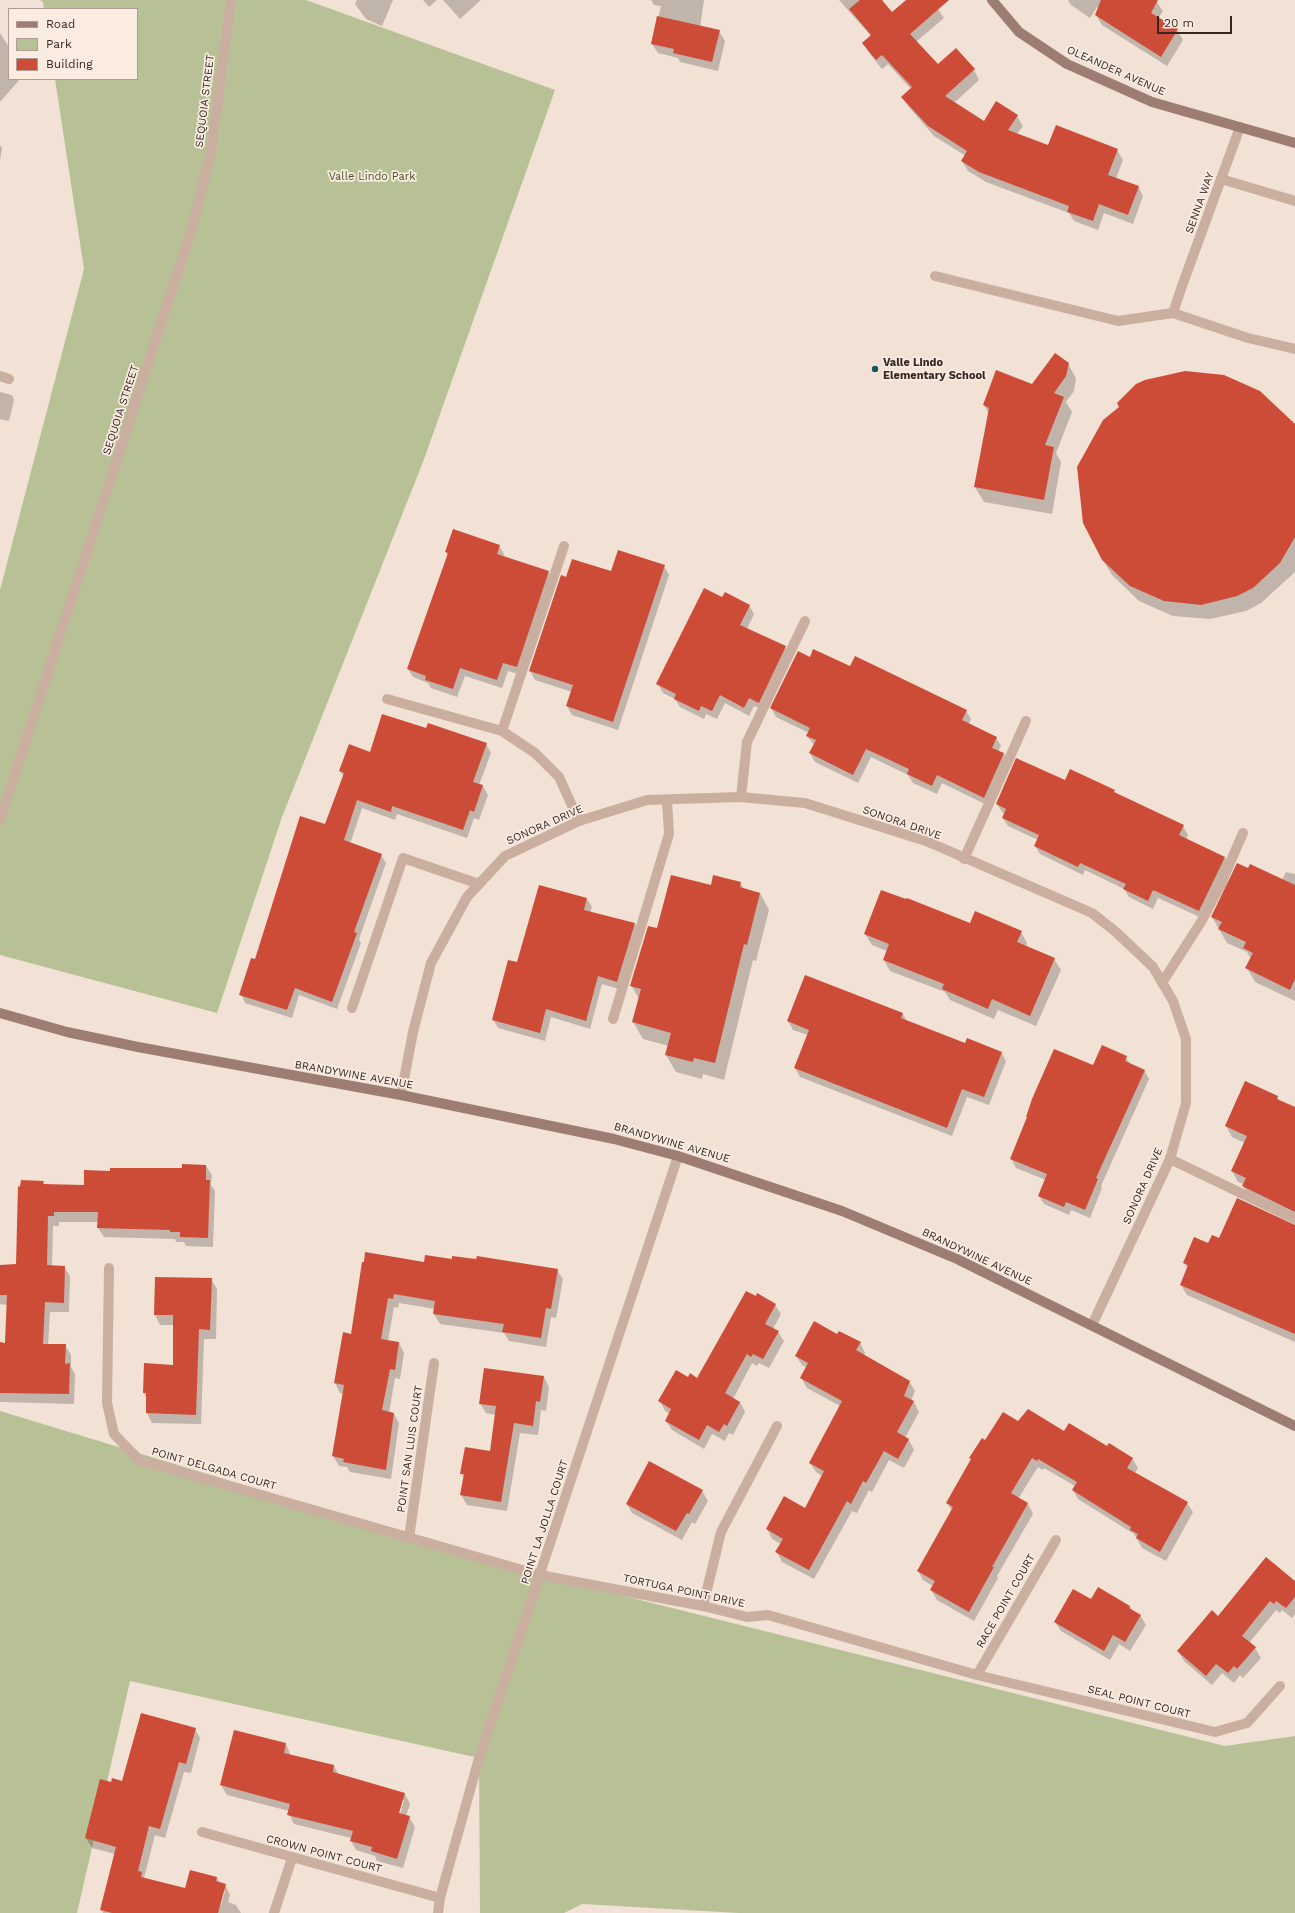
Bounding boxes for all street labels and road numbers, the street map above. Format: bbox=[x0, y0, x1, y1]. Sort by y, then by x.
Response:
street label: OLEANDER AVENUE bbox=[1065, 43, 1167, 99]
street label: SEQUOIA STREET bbox=[193, 54, 217, 148]
street label: SENNA WAY bbox=[1183, 171, 1217, 235]
street label: SEQUOIA STREET bbox=[100, 363, 142, 457]
street label: SONORA DRIVE bbox=[505, 802, 585, 848]
street label: SONORA DRIVE bbox=[861, 803, 943, 843]
street label: BRANDYWINE AVENUE bbox=[294, 1058, 414, 1092]
street label: BRANDYWINE AVENUE bbox=[612, 1120, 732, 1166]
street label: SONORA DRIVE bbox=[1120, 1146, 1166, 1226]
street label: BRANDYWINE AVENUE bbox=[920, 1226, 1034, 1288]
street label: POINT SAN LUIS COURT bbox=[395, 1385, 425, 1513]
street label: POINT DELGADA COURT bbox=[150, 1445, 278, 1493]
street label: POINT LA JOLLA COURT bbox=[519, 1458, 571, 1586]
street label: RACE POINT COURT bbox=[974, 1552, 1038, 1650]
street label: TORTUGA POINT DRIVE bbox=[622, 1572, 746, 1610]
street label: SEAL POINT COURT bbox=[1086, 1683, 1192, 1721]
street label: CROWN POINT COURT bbox=[265, 1832, 383, 1876]

